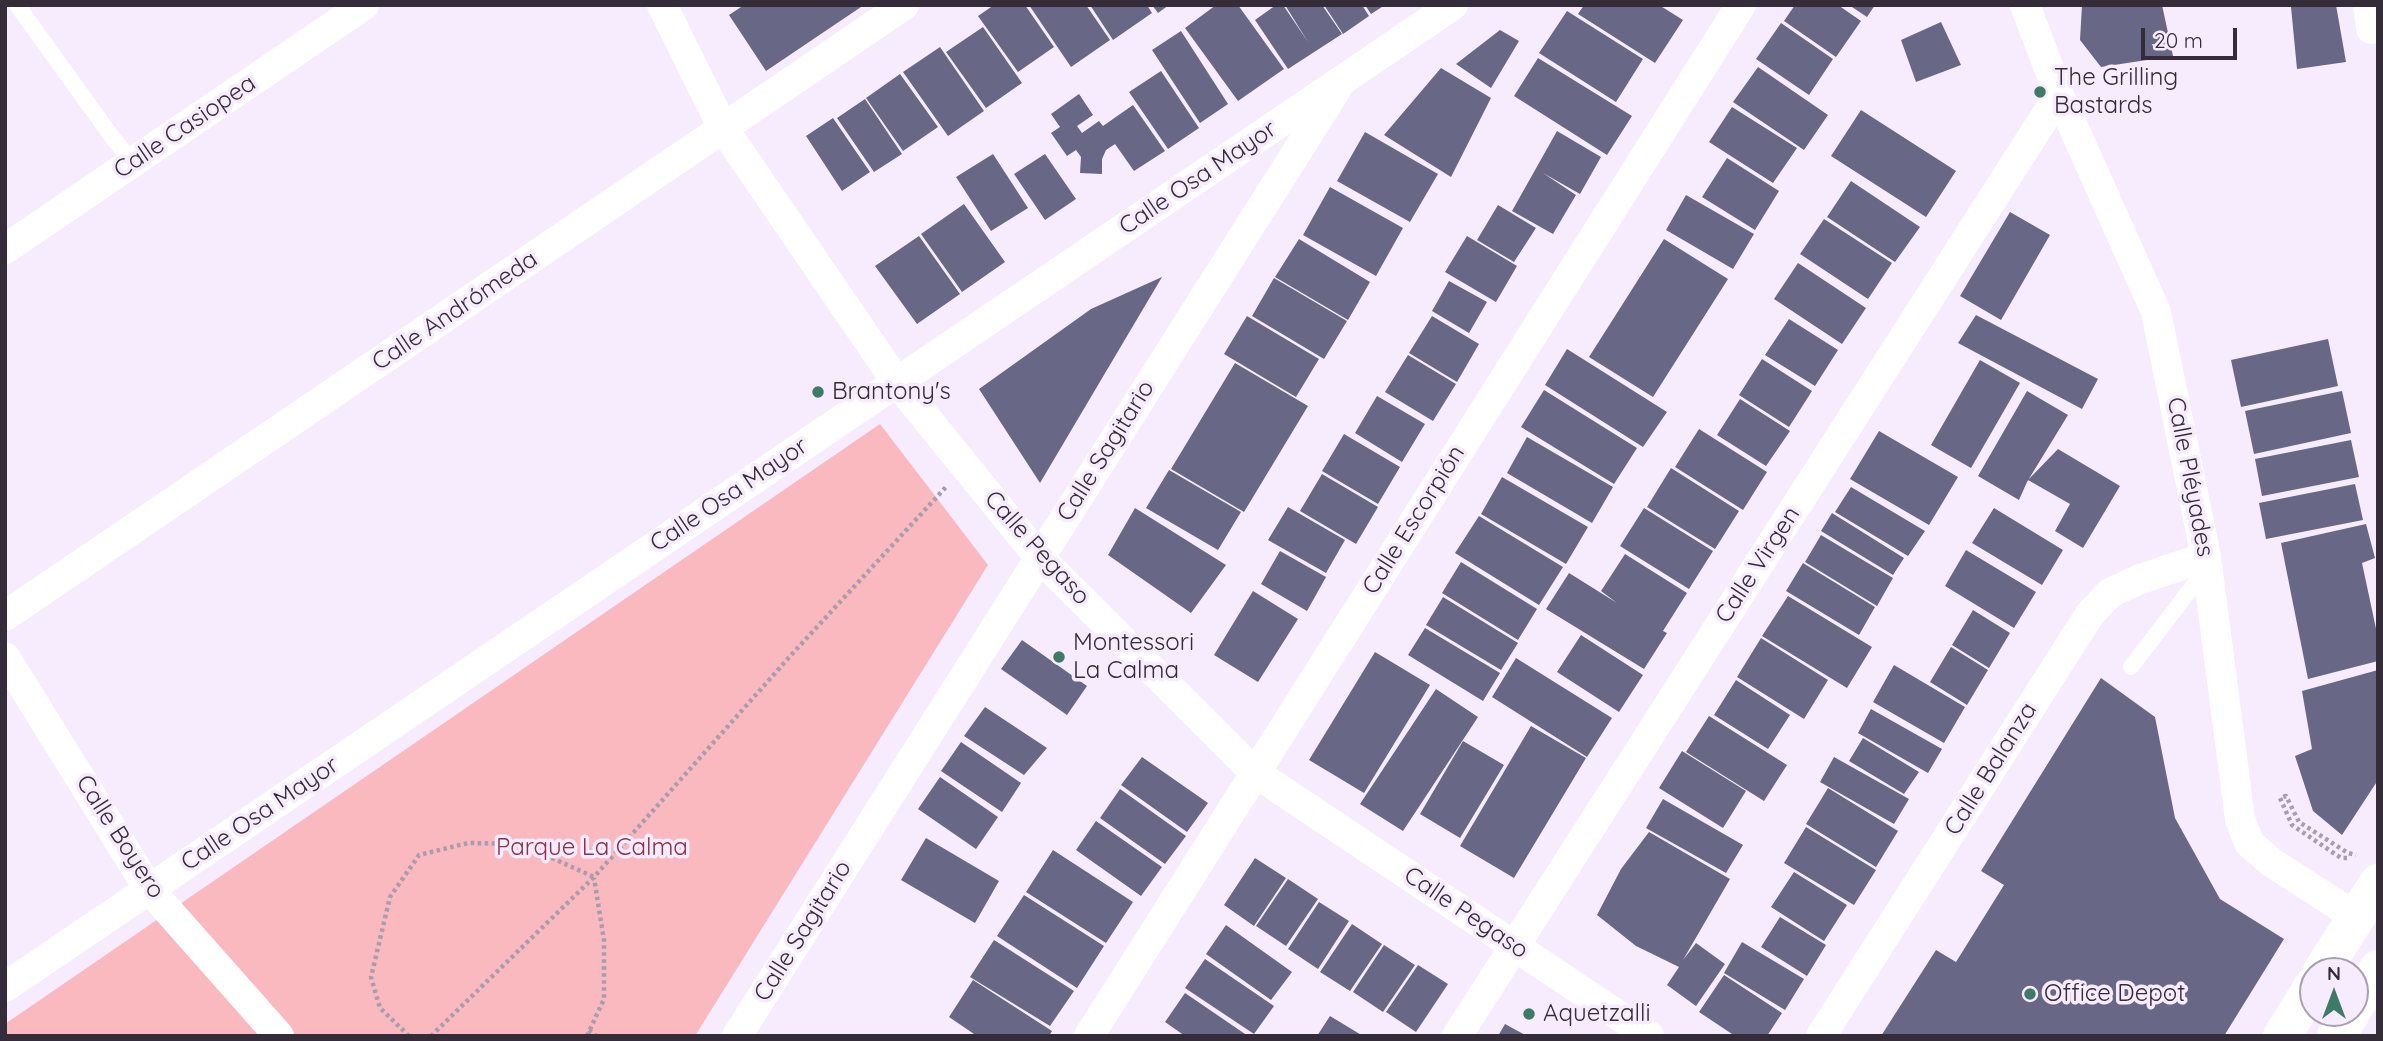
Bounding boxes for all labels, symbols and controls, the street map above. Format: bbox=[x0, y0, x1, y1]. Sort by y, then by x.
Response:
scale bar bbox=[2145, 14, 2241, 58]
text: 20 m bbox=[2154, 27, 2203, 53]
place label: The Grilling Bastards bbox=[2054, 64, 2178, 120]
street label: Calle Casiopea bbox=[109, 69, 261, 185]
marker: The Grilling Bastards bbox=[2032, 84, 2048, 100]
street label: Calle Osa Mayor bbox=[1114, 115, 1282, 241]
street label: Calle Andrómeda bbox=[367, 245, 543, 377]
street label: Calle Sagitario bbox=[1051, 375, 1161, 527]
place label: Brantony's bbox=[832, 378, 951, 406]
marker: Brantony's bbox=[810, 384, 826, 400]
street label: Calle Pléyades bbox=[2160, 395, 2220, 559]
street label: Calle Osa Mayor bbox=[645, 432, 813, 558]
street label: Calle Escorpión bbox=[1357, 440, 1471, 600]
street label: Calle Pegaso bbox=[978, 485, 1096, 611]
street label: Calle Virgen bbox=[1710, 501, 1806, 629]
place label: Montessori La Calma bbox=[1073, 629, 1194, 685]
marker: Montessori La Calma bbox=[1051, 649, 1067, 665]
street label: Calle Balanza bbox=[1939, 697, 2043, 841]
street label: Calle Osa Mayor bbox=[176, 751, 344, 877]
street label: Calle Boyero bbox=[69, 770, 171, 904]
park label: Parque La Calma bbox=[496, 834, 688, 862]
street label: Calle Sagitario bbox=[748, 855, 858, 1007]
street label: Calle Pegaso bbox=[1398, 861, 1534, 965]
north arrow bbox=[2299, 957, 2369, 1027]
text: N bbox=[2327, 961, 2341, 985]
place label: Office Depot bbox=[2044, 980, 2186, 1008]
marker: Office Depot bbox=[2022, 986, 2038, 1002]
place label: Aquetzalli bbox=[1543, 1000, 1651, 1028]
marker: Aquetzalli bbox=[1521, 1006, 1537, 1022]

